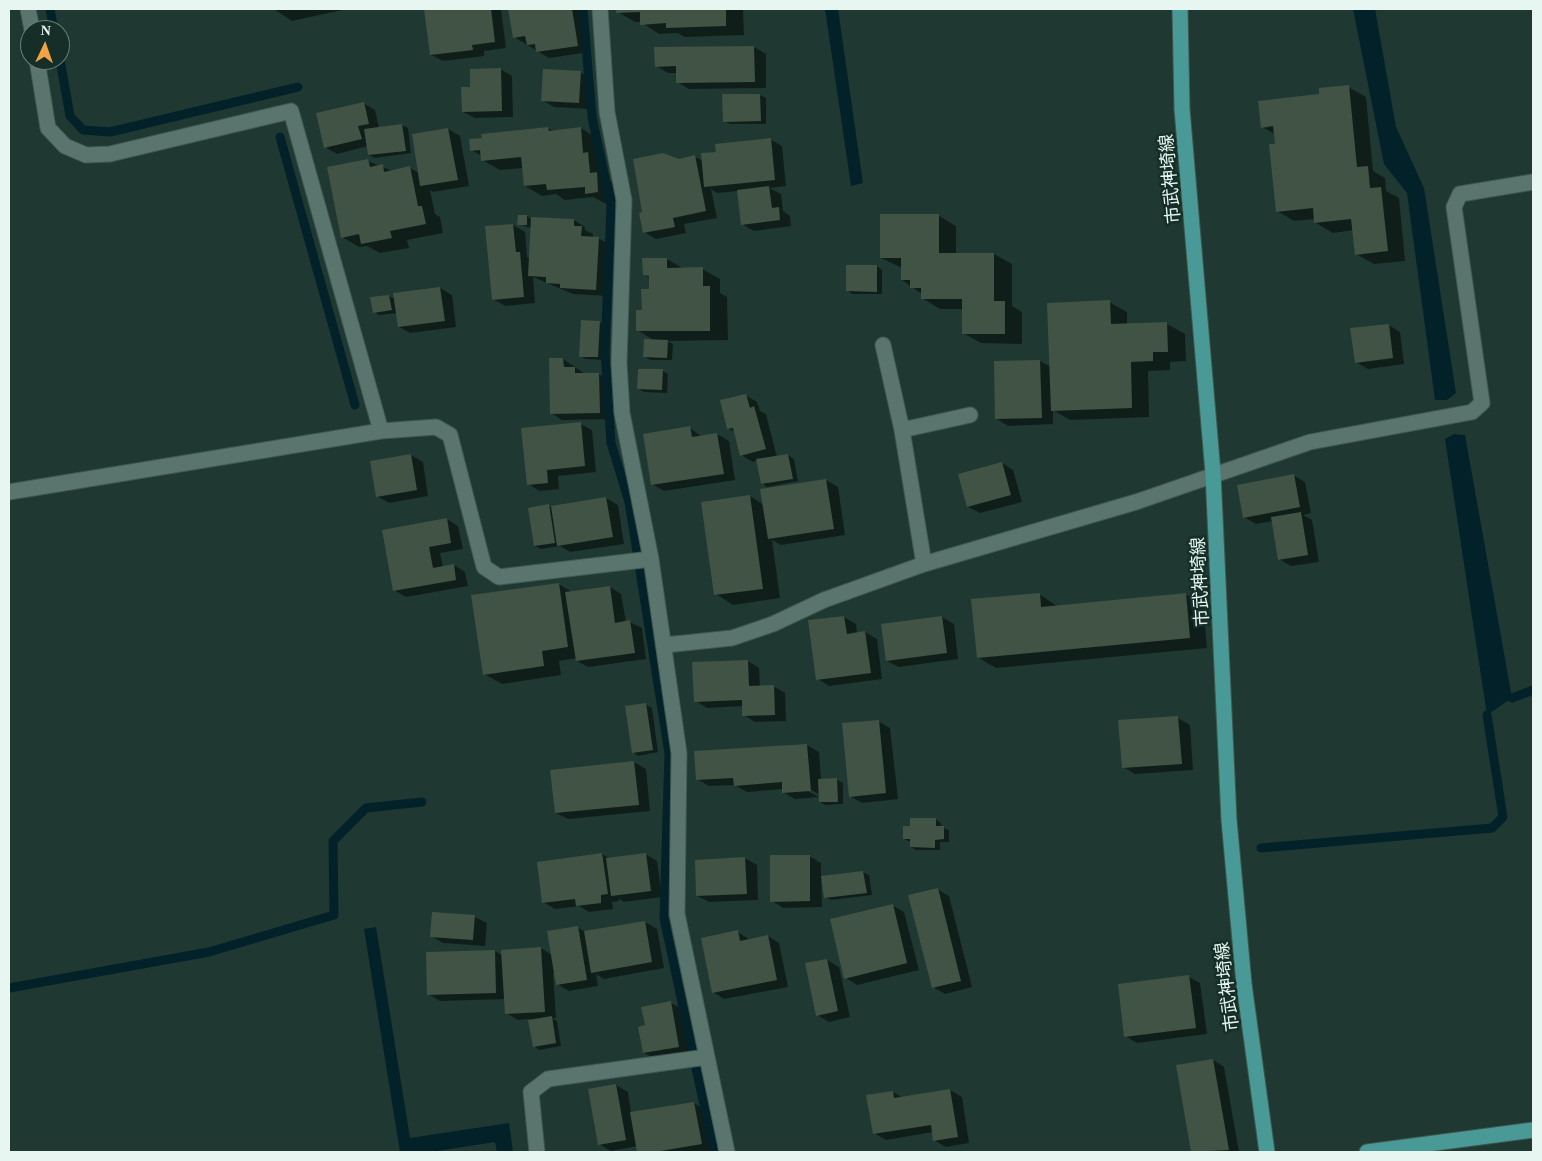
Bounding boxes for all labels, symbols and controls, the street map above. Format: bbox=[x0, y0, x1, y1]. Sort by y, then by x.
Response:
north arrow bbox=[20, 20, 70, 70]
text: N bbox=[40, 23, 51, 38]
street label: 市武神埼線 bbox=[1154, 133, 1184, 225]
street label: 市武神埼線 bbox=[1186, 536, 1212, 628]
street label: 市武神埼線 bbox=[1210, 941, 1242, 1033]

